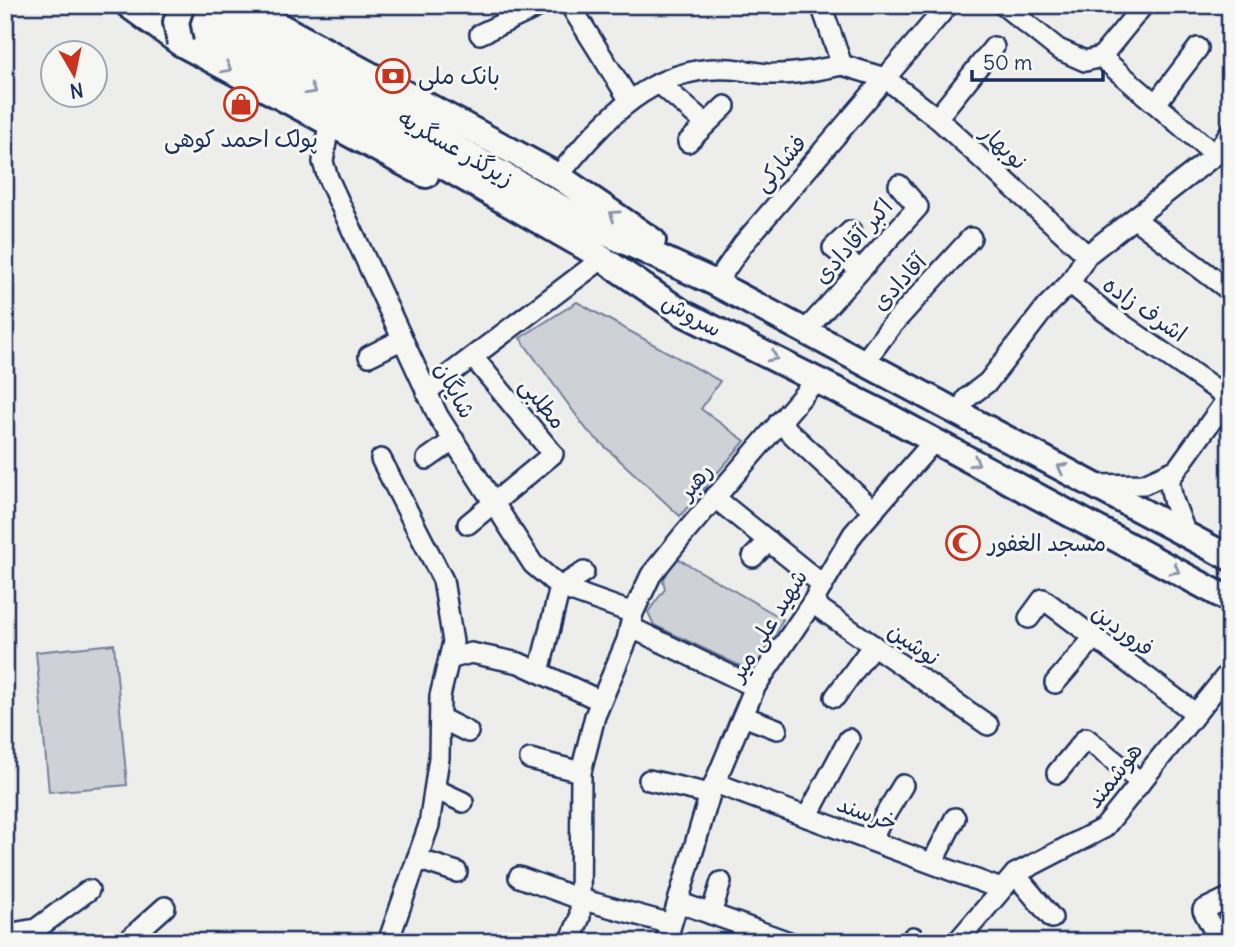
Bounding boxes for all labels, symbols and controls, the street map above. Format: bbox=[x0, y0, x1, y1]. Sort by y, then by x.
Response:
north arrow bbox=[38, 38, 108, 108]
scale bar bbox=[972, 38, 1104, 82]
text: 50 m bbox=[983, 49, 1032, 76]
bank icon: بانک ملی bbox=[374, 57, 412, 95]
one-way arrow bbox=[220, 60, 232, 73]
place label: بانک ملی bbox=[418, 61, 500, 91]
text: N bbox=[68, 78, 85, 104]
one-way arrow bbox=[304, 82, 317, 95]
shop icon: پولک احمد کوهی bbox=[222, 85, 260, 123]
street label: زیرگذر عسگریه bbox=[393, 103, 519, 192]
street label: نوبهار bbox=[974, 117, 1034, 175]
place label: پولک احمد کوهی bbox=[164, 124, 318, 154]
street label: فشارکی bbox=[747, 128, 813, 198]
street label: اکبر آقادادی bbox=[808, 193, 898, 289]
one-way arrow bbox=[609, 210, 622, 223]
street label: آقادادی bbox=[866, 248, 932, 316]
street label: اشرف زاده bbox=[1098, 269, 1193, 348]
street label: سروش bbox=[657, 286, 727, 344]
one-way arrow bbox=[766, 348, 778, 362]
street label: شایگان bbox=[429, 356, 482, 423]
street label: مطلبی bbox=[513, 371, 573, 435]
one-way arrow bbox=[967, 454, 980, 467]
street label: رهبر bbox=[670, 456, 718, 507]
one-way arrow bbox=[1057, 462, 1069, 476]
mosque icon: مسجد الغفور bbox=[944, 524, 982, 562]
place label: مسجد الغفور bbox=[986, 528, 1106, 557]
one-way arrow bbox=[1168, 562, 1180, 575]
street label: شهید علی میر bbox=[721, 564, 814, 688]
street label: فروردین bbox=[1086, 597, 1160, 662]
street label: نوشین bbox=[883, 615, 946, 672]
street label: هوشمند bbox=[1079, 736, 1148, 814]
street label: خرسند bbox=[833, 788, 901, 837]

